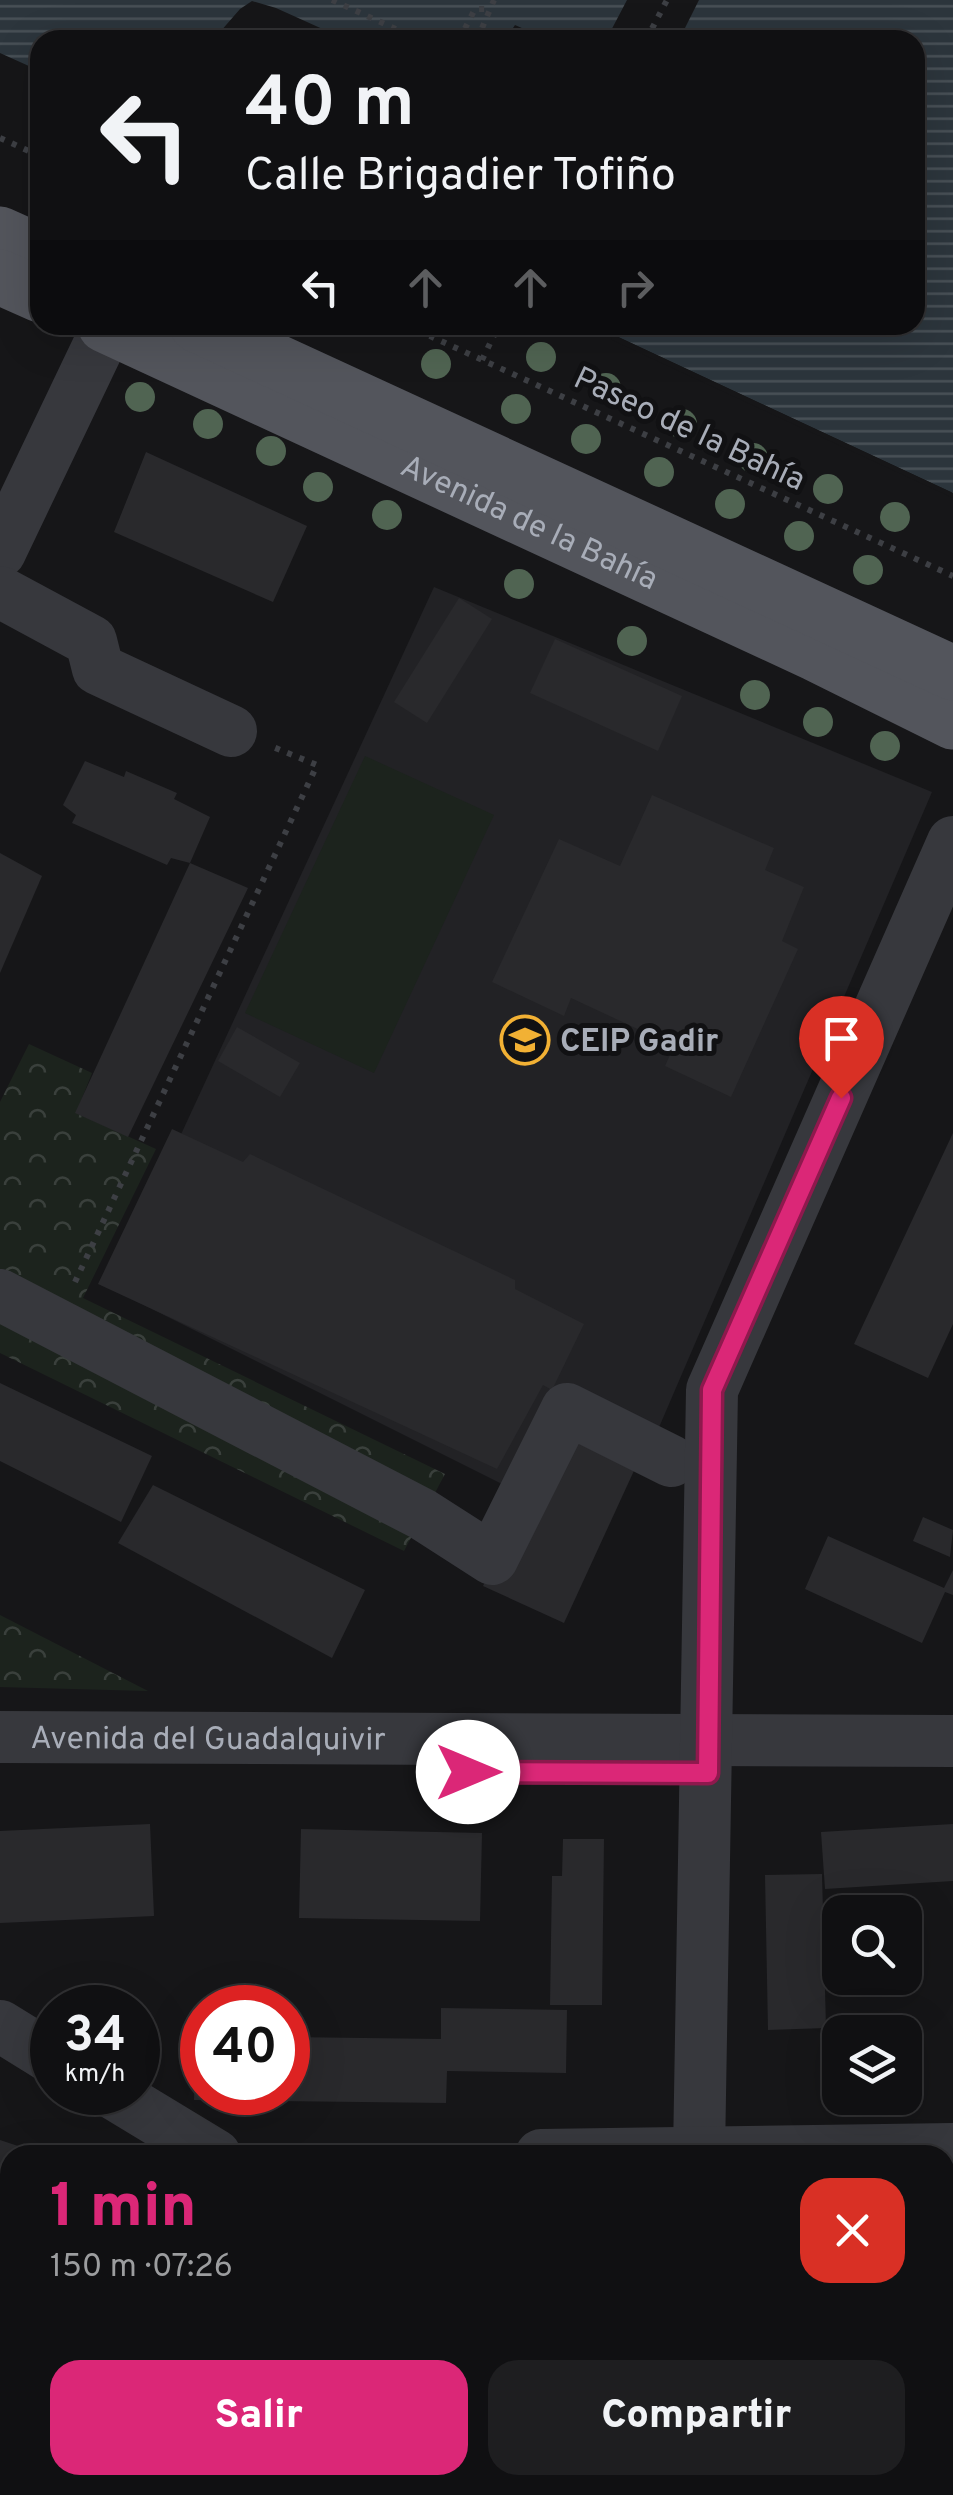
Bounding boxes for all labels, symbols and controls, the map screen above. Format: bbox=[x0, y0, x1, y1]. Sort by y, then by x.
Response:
text: 40 m bbox=[245, 62, 415, 151]
icon: left bbox=[80, 70, 210, 200]
text: Calle Brigadier Tofiño bbox=[245, 149, 676, 206]
icon: left bbox=[293, 260, 348, 315]
icon: ahead bbox=[398, 260, 453, 315]
icon: ahead bbox=[503, 260, 558, 315]
icon: right bbox=[608, 260, 663, 315]
street label: Paseo de la Bahía bbox=[567, 360, 811, 502]
street label: Avenida de la Bahía bbox=[393, 448, 664, 601]
pin bbox=[799, 996, 884, 1099]
icon: arrive bbox=[814, 1011, 869, 1066]
school or university icon: CEIP Gadir bbox=[499, 1014, 551, 1066]
place label: CEIP Gadir bbox=[560, 1023, 718, 1063]
street label: Avenida del Guadalquivir bbox=[30, 1720, 386, 1762]
position arrow bbox=[416, 1720, 520, 1824]
map controls bbox=[822, 1895, 922, 2115]
button: search bbox=[822, 1895, 922, 1995]
speed limit sign: 40 bbox=[180, 1985, 310, 2115]
text: 34 bbox=[64, 2006, 126, 2069]
button: layers bbox=[822, 2015, 922, 2115]
text: km/h bbox=[65, 2059, 125, 2091]
text: 1 min bbox=[50, 2172, 197, 2248]
button: close bbox=[800, 2178, 905, 2283]
text: 150 m · 07:26 bbox=[50, 2248, 233, 2288]
button: Salir bbox=[50, 2360, 468, 2475]
button: Compartir bbox=[488, 2360, 905, 2475]

